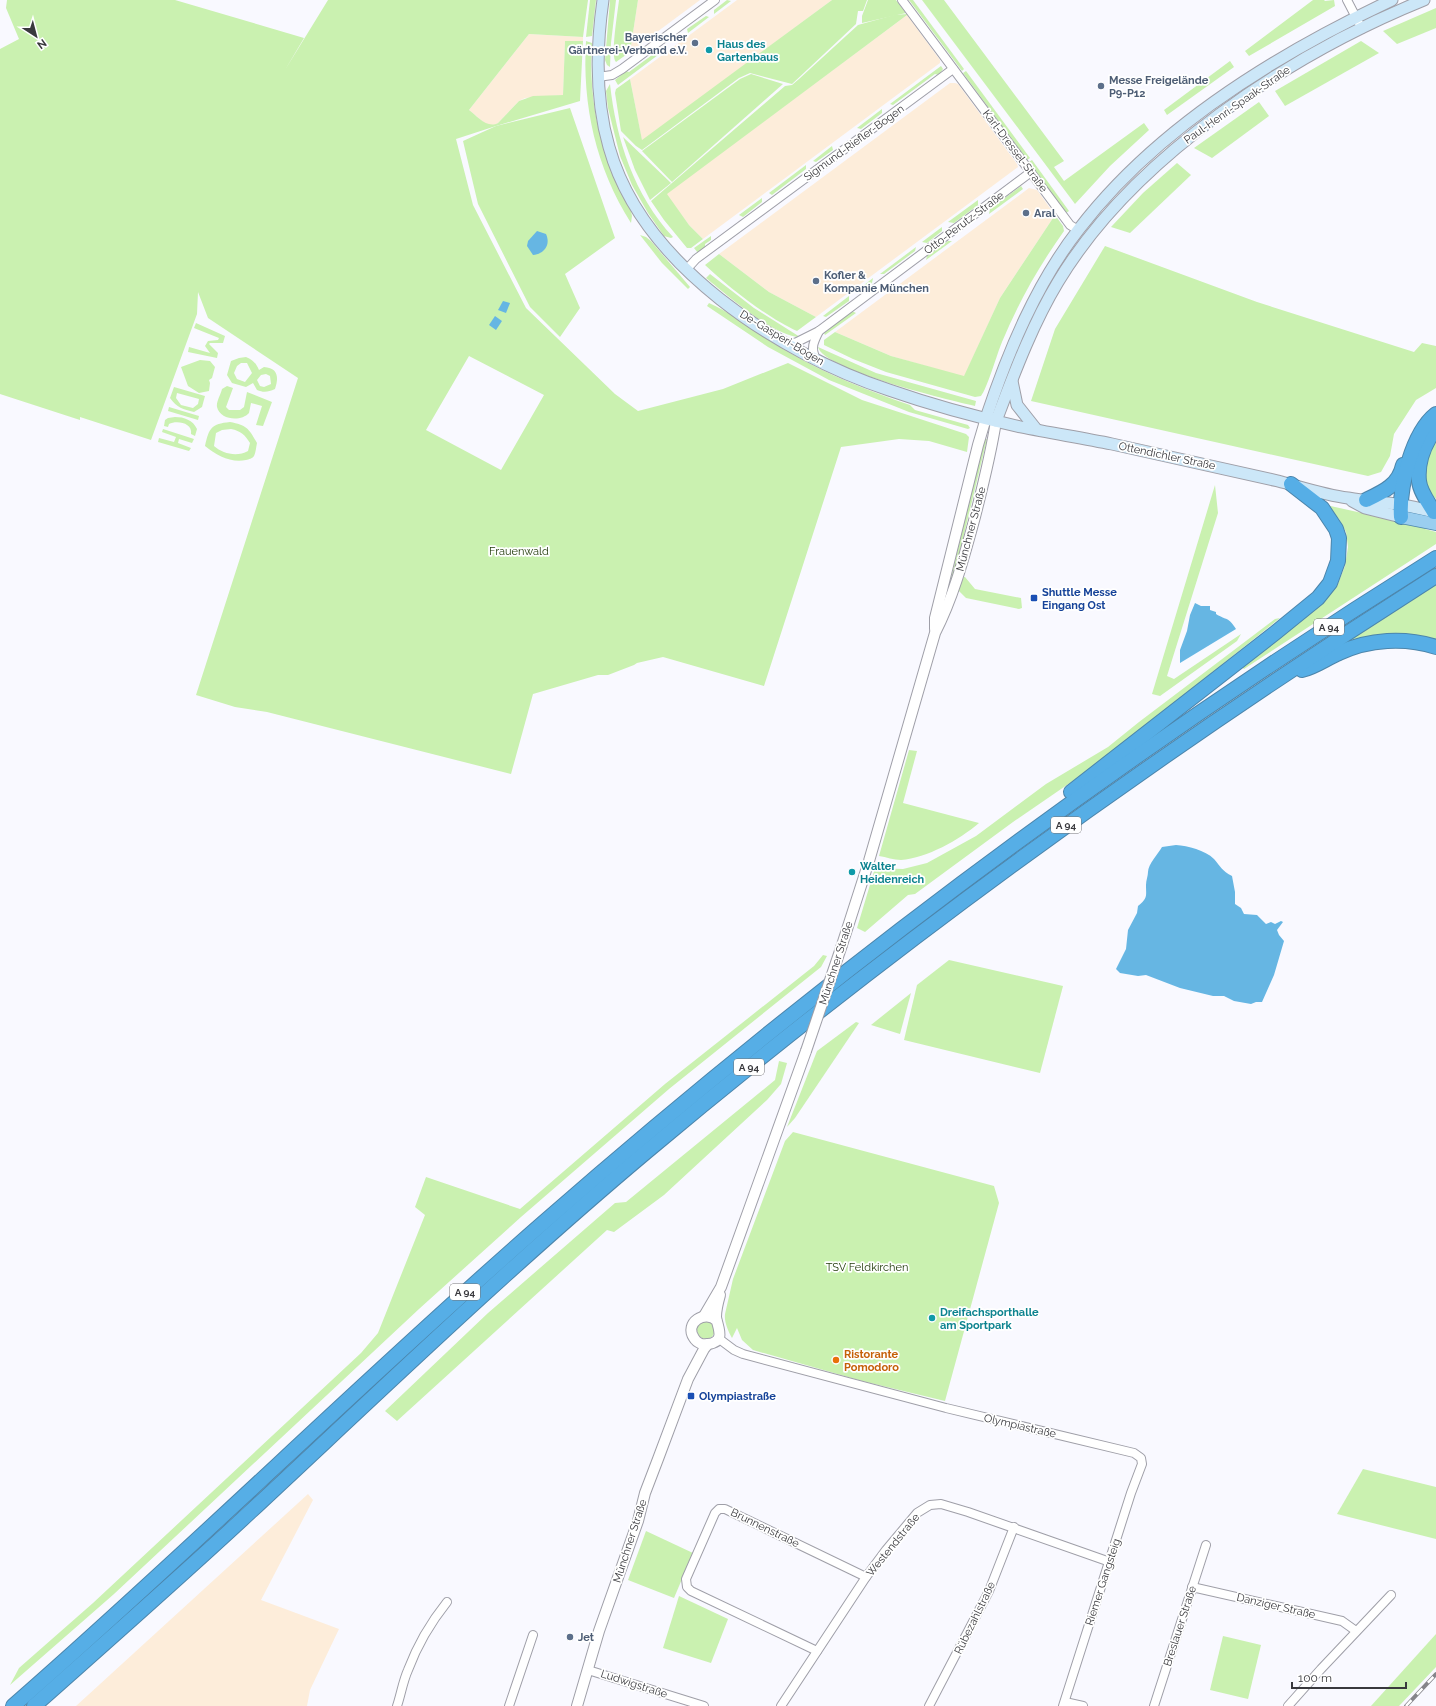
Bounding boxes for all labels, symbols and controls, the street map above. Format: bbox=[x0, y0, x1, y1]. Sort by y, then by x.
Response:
north arrow bbox=[16, 16, 56, 56]
place label: Bayerischer Gärtnerei-Verband e.V. bbox=[568, 31, 688, 57]
text: N bbox=[34, 36, 49, 51]
marker: Bayerischer Gärtnerei-Verband e.V. bbox=[690, 38, 700, 48]
place label: Haus des Gartenbaus bbox=[717, 38, 779, 64]
marker: Haus des Gartenbaus bbox=[704, 45, 714, 55]
street label: Paul-Henri-Spaak-Straße bbox=[1181, 63, 1293, 147]
place label: Messe Freigelände P9-P12 bbox=[1109, 74, 1209, 100]
marker: Messe Freigelände P9-P12 bbox=[1096, 81, 1106, 91]
street label: Sigmund-Riefler-Bogen bbox=[801, 102, 907, 184]
street label: Karl-Dressel-Straße bbox=[980, 107, 1050, 195]
street label: Otto-Perutz-Straße bbox=[922, 188, 1007, 257]
place label: Aral bbox=[1034, 207, 1056, 220]
marker: Aral bbox=[1021, 208, 1031, 218]
place label: Kofler & Kompanie München bbox=[824, 269, 929, 295]
marker: Kofler & Kompanie München bbox=[811, 276, 821, 286]
street label: De-Gasperi-Bogen bbox=[738, 308, 826, 368]
street label: Ottendichler Straße bbox=[1117, 439, 1217, 473]
street label: Münchner Straße bbox=[953, 485, 989, 573]
park label: Frauenwald bbox=[489, 545, 549, 558]
place label: Shuttle Messe Eingang Ost bbox=[1042, 586, 1117, 612]
marker: Shuttle Messe Eingang Ost bbox=[1029, 593, 1039, 603]
road number: A 94 bbox=[1314, 619, 1344, 635]
road number: A 94 bbox=[1051, 817, 1081, 833]
place label: Walter Heidenreich bbox=[860, 860, 925, 886]
marker: Walter Heidenreich bbox=[847, 867, 857, 877]
street label: Münchner Straße bbox=[816, 919, 856, 1006]
road number: A 94 bbox=[734, 1059, 764, 1075]
park label: TSV Feldkirchen bbox=[826, 1261, 908, 1274]
road number: A 94 bbox=[450, 1284, 480, 1300]
place label: Dreifachsporthalle am Sportpark bbox=[940, 1306, 1039, 1332]
marker: Dreifachsporthalle am Sportpark bbox=[927, 1313, 937, 1323]
place label: Ristorante Pomodoro bbox=[844, 1348, 899, 1374]
marker: Ristorante Pomodoro bbox=[831, 1355, 841, 1365]
place label: Olympiastraße bbox=[699, 1390, 776, 1403]
marker: Olympiastraße bbox=[686, 1391, 696, 1401]
street label: Olympiastraße bbox=[983, 1411, 1058, 1441]
street label: Münchner Straße bbox=[610, 1497, 650, 1584]
street label: Brunnenstraße bbox=[729, 1506, 802, 1550]
street label: Westendstraße bbox=[864, 1510, 923, 1579]
street label: Riemer Gangsteig bbox=[1083, 1537, 1123, 1627]
street label: Rübezahlstraße bbox=[952, 1579, 998, 1656]
street label: Breslauer Straße bbox=[1161, 1584, 1199, 1668]
street label: Danziger Straße bbox=[1235, 1591, 1317, 1621]
place label: Jet bbox=[578, 1631, 595, 1644]
marker: Jet bbox=[565, 1632, 575, 1642]
scale bar bbox=[1292, 1664, 1406, 1690]
street label: Ludwigstraße bbox=[599, 1667, 669, 1701]
text: 100 m bbox=[1298, 1671, 1332, 1685]

